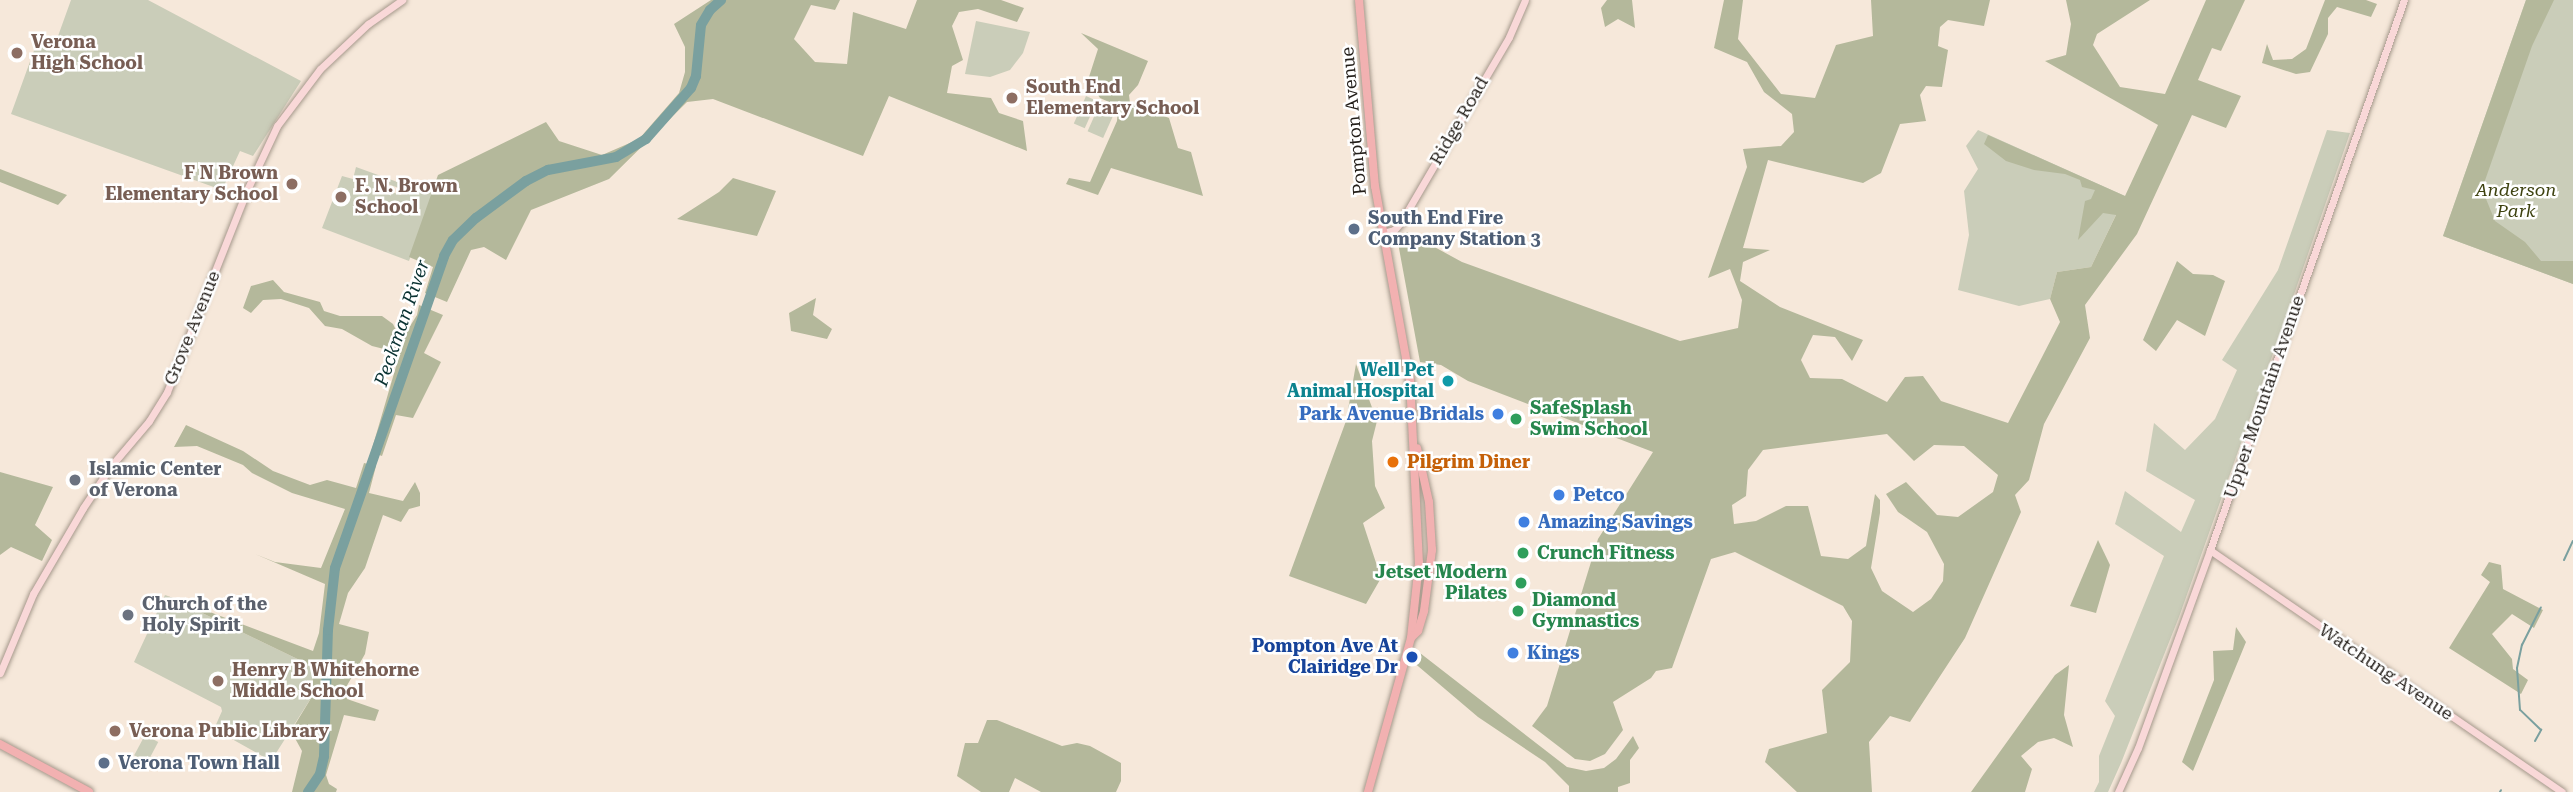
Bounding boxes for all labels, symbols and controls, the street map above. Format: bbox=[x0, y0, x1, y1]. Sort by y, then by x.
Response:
place label: Verona High School bbox=[31, 32, 143, 74]
marker: Verona High School bbox=[9, 45, 25, 61]
street label: Pompton Avenue bbox=[1337, 46, 1371, 196]
street label: Ridge Road bbox=[1425, 73, 1493, 169]
place label: South End Elementary School bbox=[1026, 77, 1199, 119]
marker: South End Elementary School bbox=[1004, 90, 1020, 106]
place label: F N Brown Elementary School bbox=[105, 163, 278, 206]
marker: F N Brown Elementary School bbox=[284, 176, 300, 192]
place label: F. N. Brown School bbox=[355, 176, 458, 218]
park label: Anderson Park bbox=[2476, 180, 2556, 222]
marker: F. N. Brown School bbox=[333, 189, 349, 205]
place label: South End Fire Company Station 3 bbox=[1368, 208, 1540, 250]
marker: South End Fire Company Station 3 bbox=[1346, 221, 1362, 237]
water label: Peckman River bbox=[370, 257, 434, 389]
street label: Grove Avenue bbox=[159, 268, 225, 388]
street label: Upper Mountain Avenue bbox=[2219, 293, 2309, 501]
place label: Well Pet Animal Hospital bbox=[1287, 360, 1434, 402]
marker: Well Pet Animal Hospital bbox=[1440, 373, 1456, 389]
place label: SafeSplash Swim School bbox=[1530, 398, 1648, 440]
place label: Park Avenue Bridals bbox=[1299, 403, 1484, 425]
marker: Park Avenue Bridals bbox=[1490, 406, 1506, 422]
marker: SafeSplash Swim School bbox=[1508, 411, 1524, 427]
place label: Pilgrim Diner bbox=[1407, 451, 1530, 473]
marker: Pilgrim Diner bbox=[1385, 454, 1401, 470]
place label: Islamic Center of Verona bbox=[89, 459, 222, 502]
marker: Islamic Center of Verona bbox=[67, 472, 83, 488]
place label: Petco bbox=[1573, 484, 1625, 506]
marker: Petco bbox=[1551, 487, 1567, 503]
place label: Amazing Savings bbox=[1538, 511, 1693, 533]
marker: Amazing Savings bbox=[1516, 514, 1532, 530]
place label: Crunch Fitness bbox=[1537, 542, 1675, 564]
marker: Crunch Fitness bbox=[1515, 545, 1531, 561]
place label: Jetset Modern Pilates bbox=[1375, 562, 1507, 604]
marker: Jetset Modern Pilates bbox=[1513, 575, 1529, 591]
place label: Diamond Gymnastics bbox=[1532, 590, 1639, 632]
place label: Church of the Holy Spirit bbox=[142, 594, 267, 636]
marker: Diamond Gymnastics bbox=[1510, 603, 1526, 619]
marker: Church of the Holy Spirit bbox=[120, 607, 136, 623]
street label: Watchung Avenue bbox=[2315, 619, 2457, 725]
place label: Pompton Ave At Clairidge Dr bbox=[1252, 636, 1398, 678]
place label: Kings bbox=[1527, 642, 1580, 664]
marker: Kings bbox=[1505, 645, 1521, 661]
marker: Pompton Ave At Clairidge Dr bbox=[1404, 649, 1420, 665]
place label: Henry B Whitehorne Middle School bbox=[232, 660, 419, 702]
marker: Henry B Whitehorne Middle School bbox=[210, 673, 226, 689]
place label: Verona Public Library bbox=[129, 720, 329, 742]
marker: Verona Public Library bbox=[107, 723, 123, 739]
place label: Verona Town Hall bbox=[118, 752, 280, 774]
marker: Verona Town Hall bbox=[96, 755, 112, 771]

